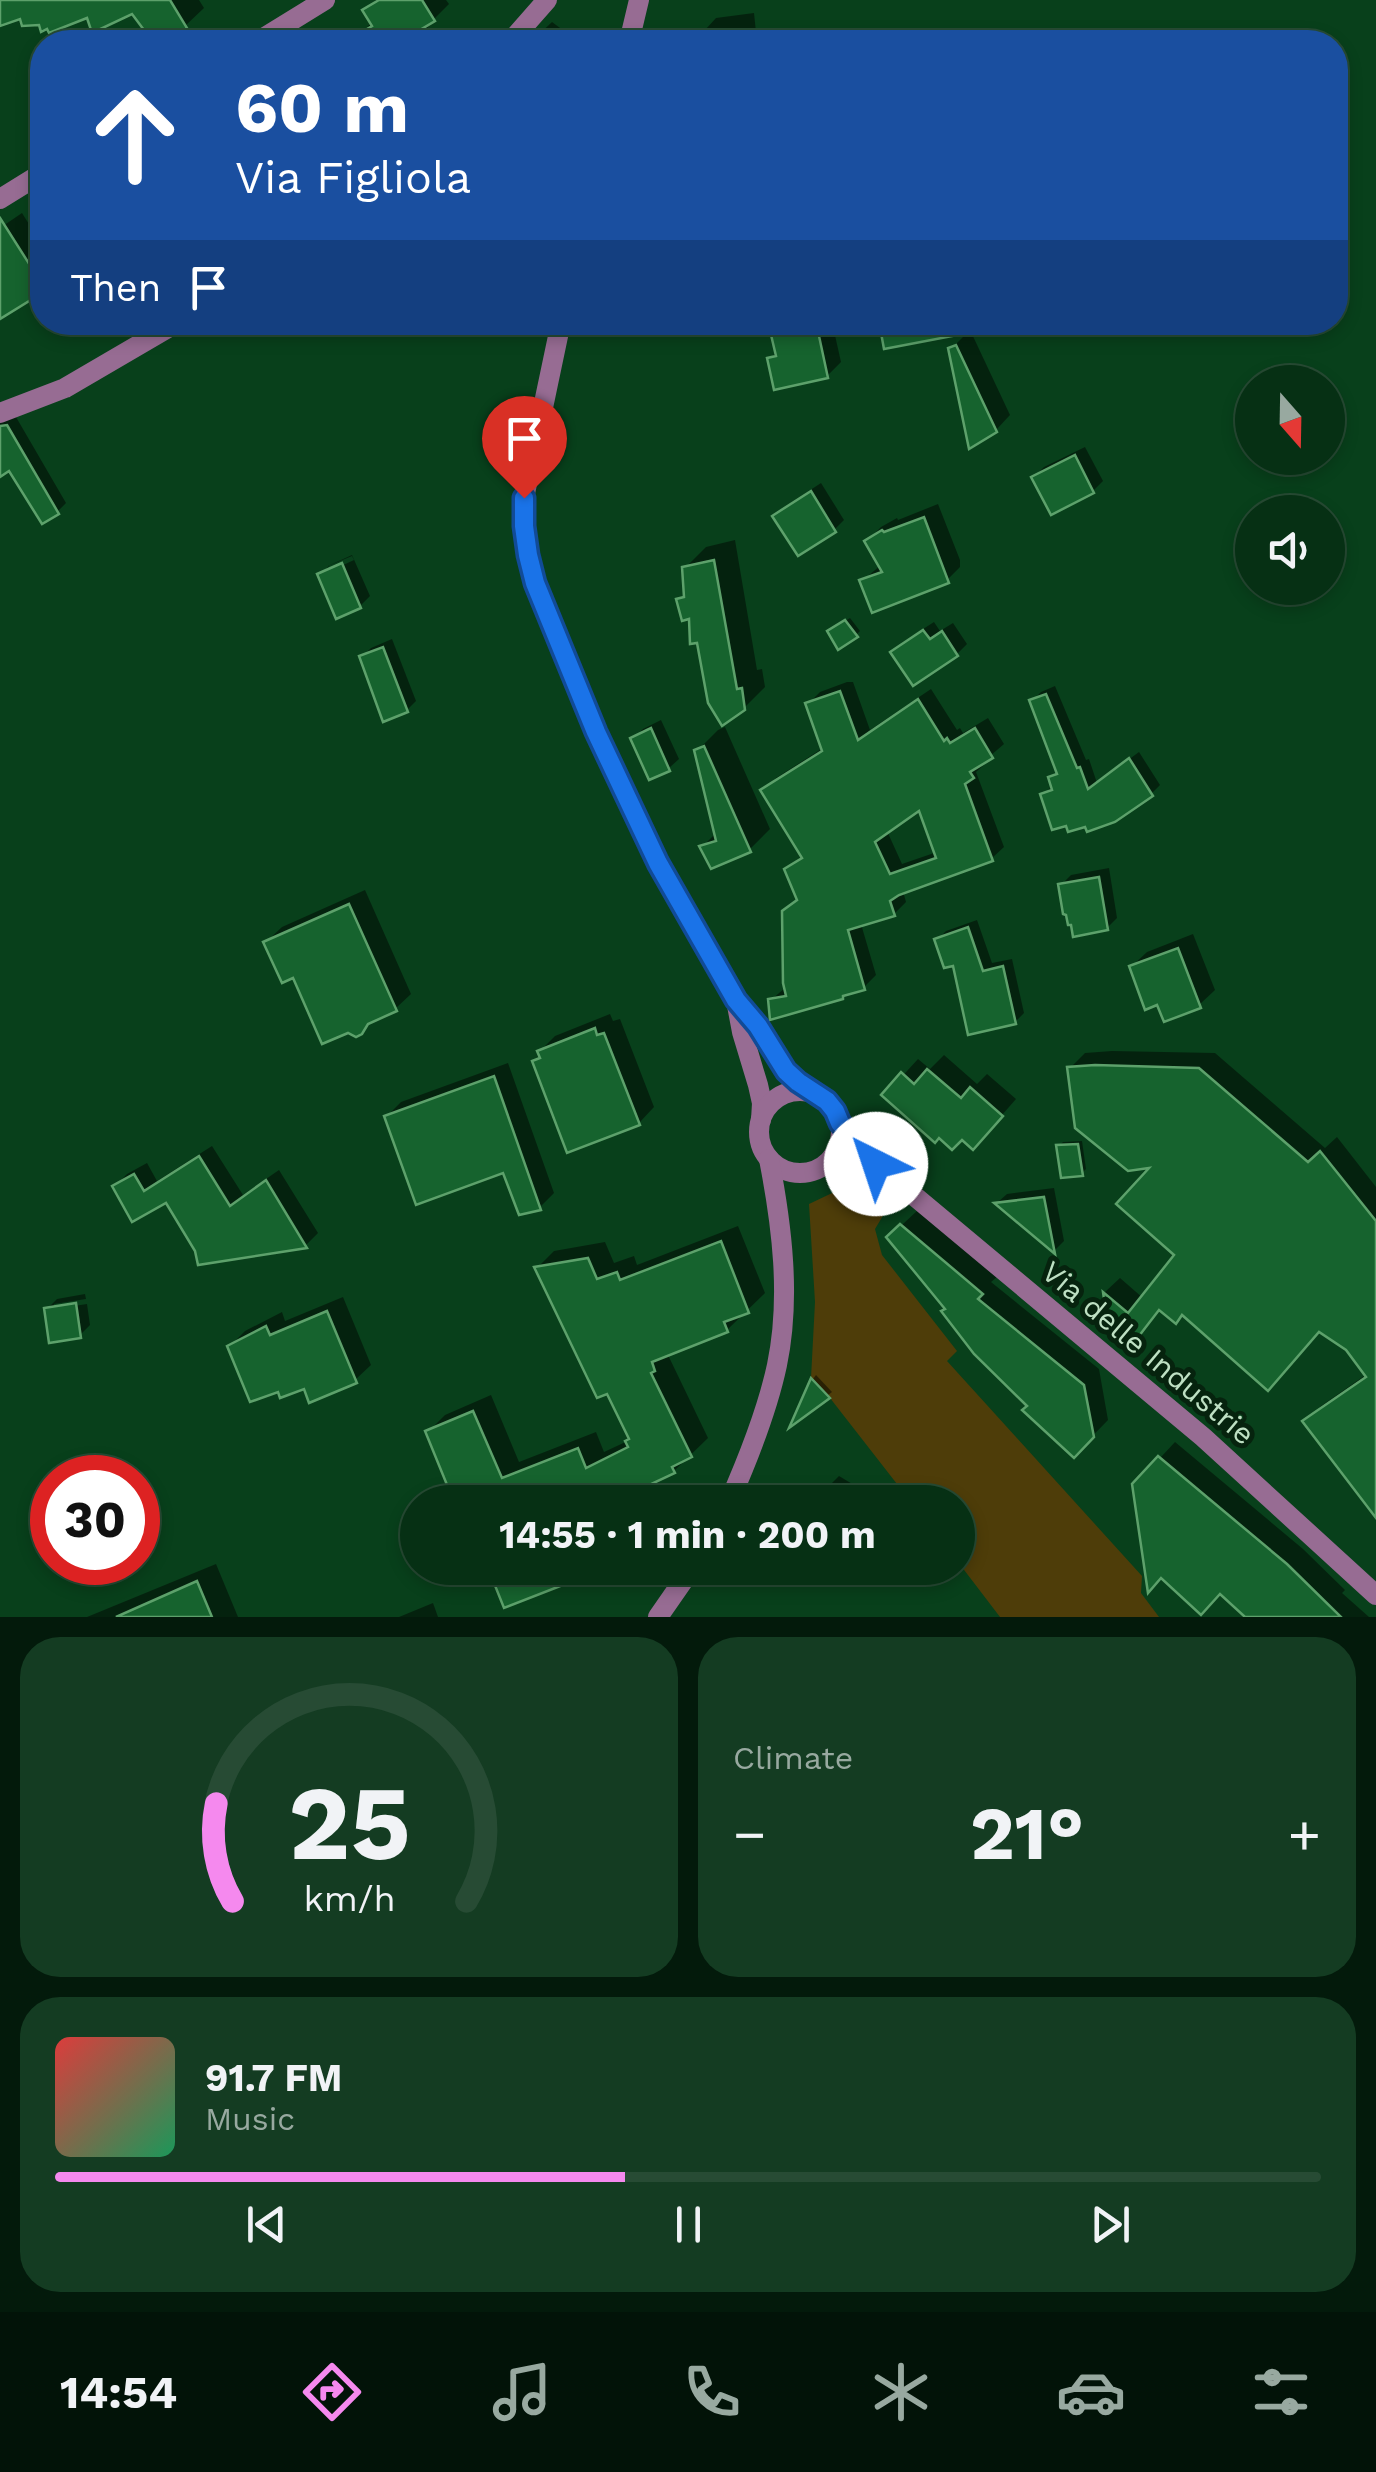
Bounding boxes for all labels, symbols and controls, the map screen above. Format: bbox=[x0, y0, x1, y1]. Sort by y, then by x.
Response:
text: 60 m bbox=[235, 67, 409, 149]
icon: ahead bbox=[70, 70, 200, 200]
text: Via Figliola bbox=[235, 151, 471, 204]
icon: arrive bbox=[181, 260, 236, 315]
text: Then bbox=[70, 266, 161, 310]
north arrow bbox=[1235, 365, 1345, 475]
map controls bbox=[1235, 365, 1345, 605]
pin bbox=[482, 396, 567, 499]
icon: arrive bbox=[497, 411, 552, 466]
button: sound bbox=[1235, 495, 1345, 605]
position arrow bbox=[824, 1112, 928, 1216]
street label: Via delle Industrie bbox=[1035, 1254, 1262, 1452]
speed limit sign: 30 bbox=[30, 1455, 160, 1585]
text: 14:55 · 1 min · 200 m bbox=[499, 1513, 876, 1557]
text: Climate bbox=[733, 1739, 853, 1777]
text: 25 bbox=[288, 1762, 410, 1884]
text: 21° bbox=[970, 1789, 1084, 1877]
text: − bbox=[733, 1802, 766, 1866]
text: + bbox=[1288, 1802, 1321, 1866]
text: km/h bbox=[303, 1878, 395, 1920]
text: 91.7 FM bbox=[205, 2056, 342, 2100]
text: Music bbox=[205, 2100, 295, 2138]
icon: previous bbox=[239, 2197, 294, 2252]
icon: pause bbox=[661, 2197, 716, 2252]
icon: next bbox=[1083, 2197, 1138, 2252]
icon: directions bbox=[297, 2357, 367, 2427]
icon: music bbox=[487, 2357, 557, 2427]
icon: phone bbox=[677, 2357, 747, 2427]
icon: climate bbox=[866, 2357, 936, 2427]
icon: car bbox=[1056, 2357, 1126, 2427]
icon: filters bbox=[1246, 2357, 1316, 2427]
text: 14:54 bbox=[60, 2366, 177, 2419]

